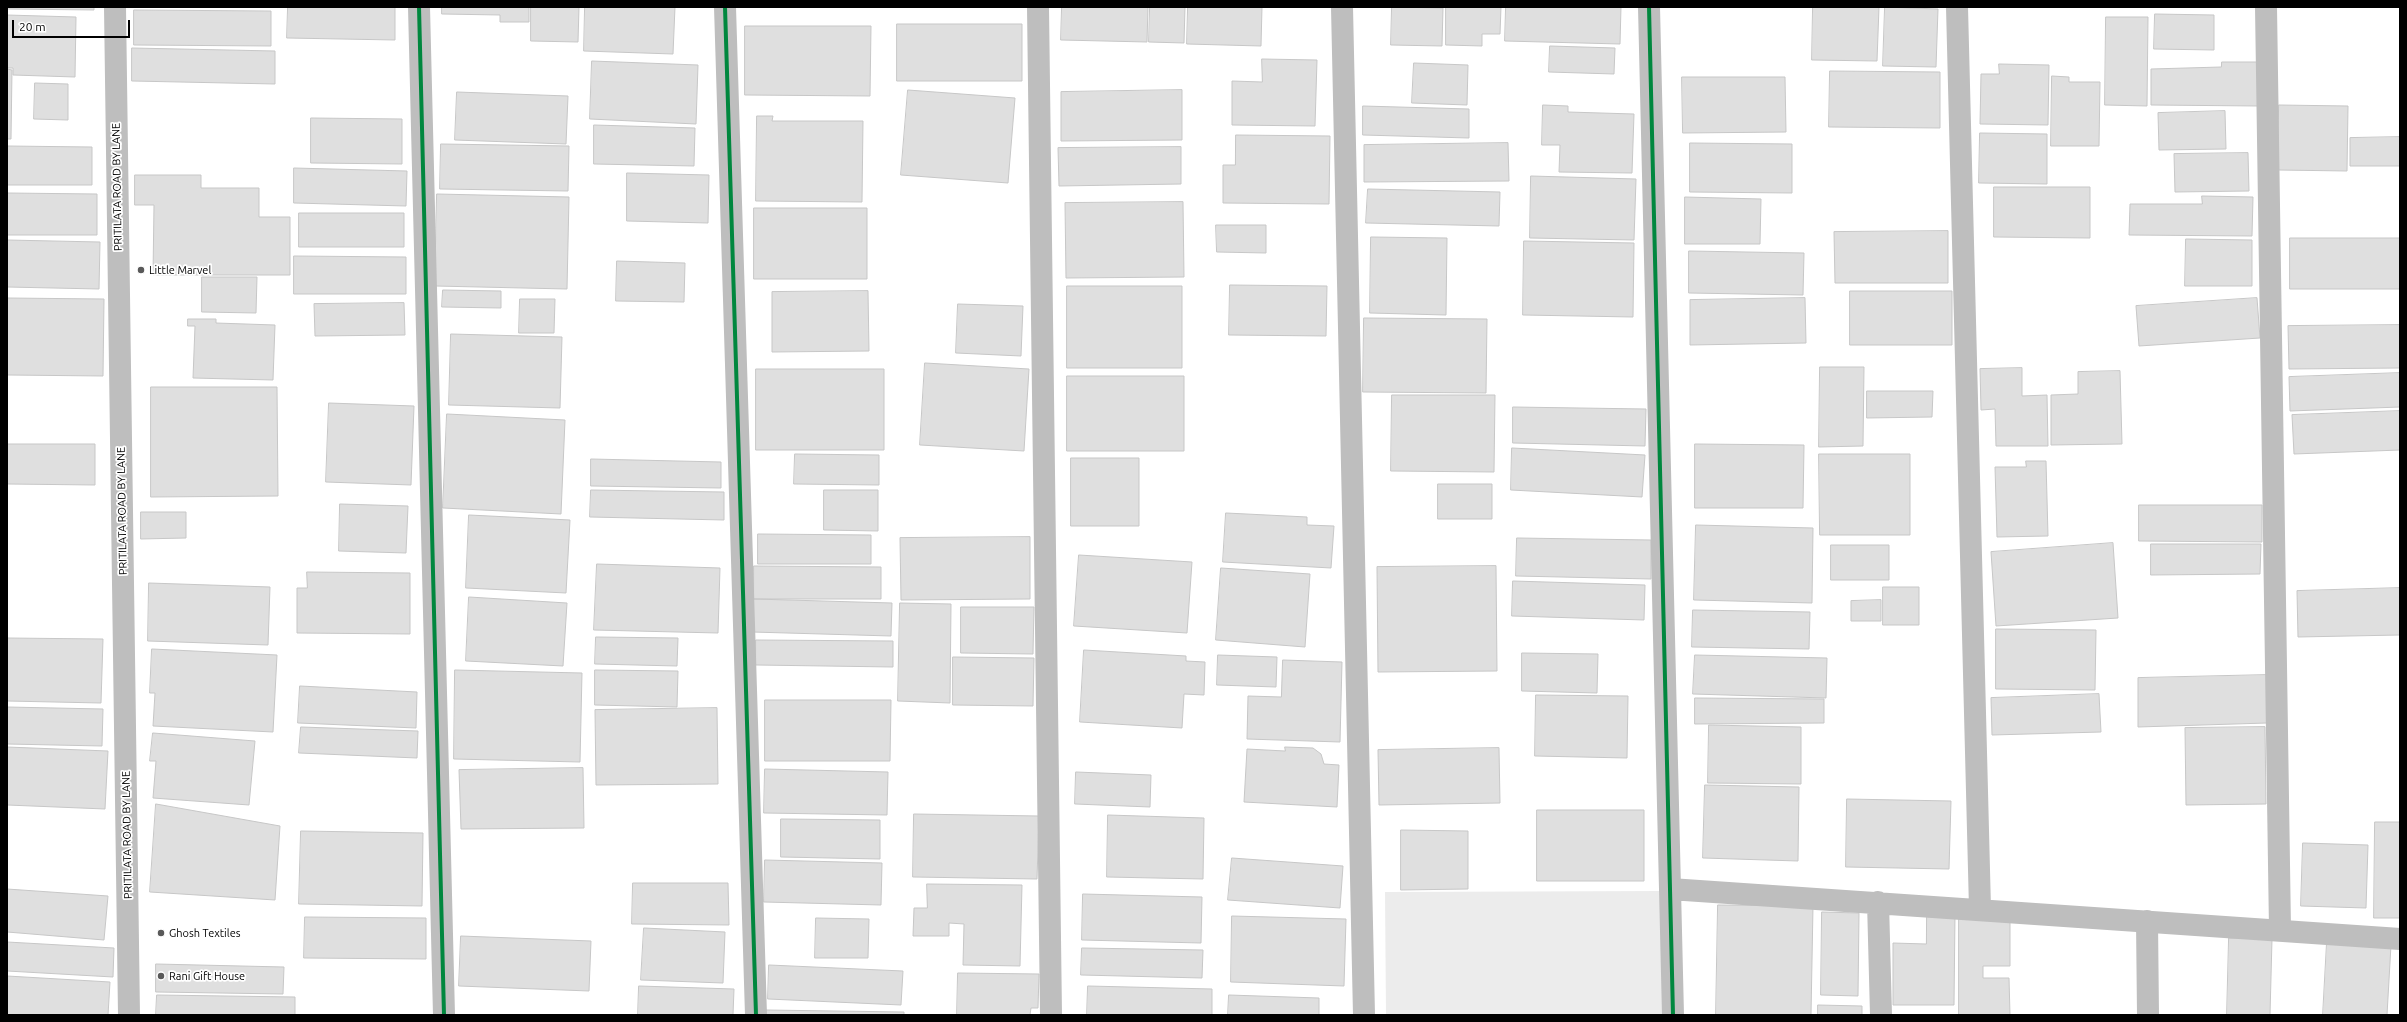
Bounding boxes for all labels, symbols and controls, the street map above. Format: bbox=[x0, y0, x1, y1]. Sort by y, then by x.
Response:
scale bar bbox=[14, 12, 132, 38]
text: 20 m bbox=[19, 20, 46, 33]
street label: PRITILATA ROAD BY LANE bbox=[109, 123, 125, 251]
place label: Little Marvel bbox=[149, 263, 211, 277]
marker: Little Marvel bbox=[136, 265, 146, 275]
street label: PRITILATA ROAD BY LANE bbox=[114, 447, 130, 575]
street label: PRITILATA ROAD BY LANE bbox=[119, 771, 135, 899]
place label: Ghosh Textiles bbox=[169, 926, 241, 940]
marker: Ghosh Textiles bbox=[156, 928, 166, 938]
place label: Rani Gift House bbox=[169, 969, 245, 983]
marker: Rani Gift House bbox=[156, 971, 166, 981]

